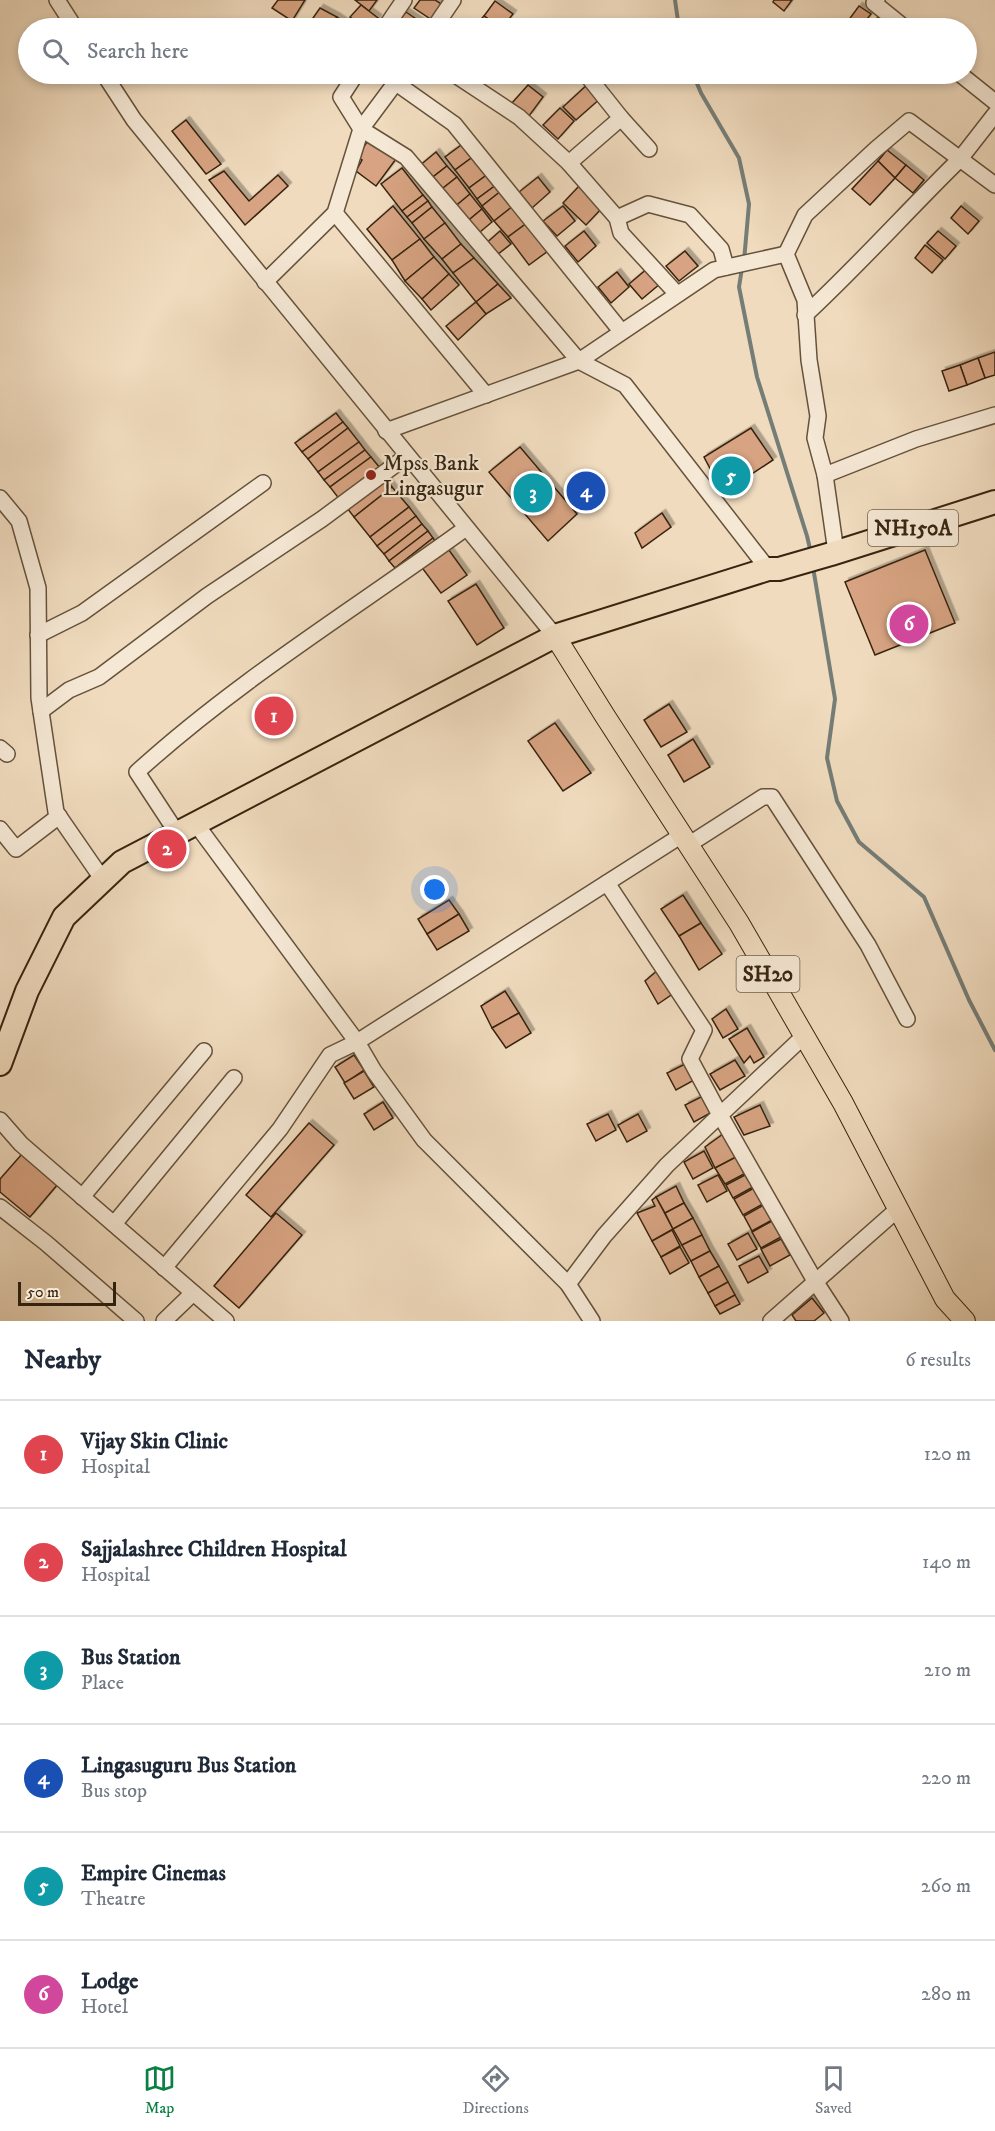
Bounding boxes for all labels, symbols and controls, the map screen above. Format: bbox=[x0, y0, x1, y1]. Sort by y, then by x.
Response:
search box bbox=[18, 18, 977, 84]
icon: search bbox=[39, 35, 72, 68]
text: Search here bbox=[87, 38, 189, 65]
place label: Mpss Bank Lingasugur bbox=[383, 450, 484, 502]
pin: 5 bbox=[712, 454, 750, 498]
marker: Mpss Bank Lingasugur bbox=[364, 468, 378, 482]
pin: 4 bbox=[566, 468, 606, 514]
pin: 3 bbox=[514, 470, 552, 516]
road number: NH150A bbox=[868, 510, 958, 546]
pin: 6 bbox=[890, 602, 928, 646]
pin: 1 bbox=[254, 694, 294, 738]
pin: 2 bbox=[148, 826, 186, 872]
your location bbox=[420, 875, 449, 904]
road number: SH20 bbox=[736, 956, 800, 992]
scale bar bbox=[18, 1279, 116, 1306]
text: 50 m bbox=[27, 1282, 59, 1302]
text: Nearby bbox=[24, 1344, 101, 1377]
text: 6 results bbox=[905, 1348, 971, 1373]
text: Vijay Skin Clinic bbox=[81, 1428, 228, 1455]
text: 1 bbox=[40, 1442, 47, 1467]
text: 120 m bbox=[924, 1442, 971, 1467]
text: Hospital bbox=[81, 1455, 150, 1480]
text: Sajjalashree Children Hospital bbox=[81, 1536, 347, 1563]
text: 2 bbox=[39, 1550, 48, 1575]
text: 140 m bbox=[922, 1550, 971, 1575]
text: Hospital bbox=[81, 1563, 150, 1588]
text: Bus Station bbox=[81, 1644, 180, 1671]
text: 3 bbox=[40, 1658, 47, 1683]
text: 210 m bbox=[924, 1658, 971, 1683]
text: Place bbox=[81, 1671, 124, 1696]
text: Lingasuguru Bus Station bbox=[81, 1752, 296, 1779]
text: 4 bbox=[38, 1766, 49, 1791]
text: 220 m bbox=[921, 1766, 971, 1791]
text: Bus stop bbox=[81, 1779, 147, 1804]
text: Empire Cinemas bbox=[81, 1860, 226, 1887]
text: 5 bbox=[39, 1874, 48, 1899]
text: 260 m bbox=[921, 1874, 971, 1899]
text: Theatre bbox=[81, 1887, 145, 1912]
text: Lodge bbox=[81, 1968, 138, 1995]
text: 6 bbox=[38, 1982, 49, 2007]
text: 280 m bbox=[921, 1982, 971, 2007]
text: Hotel bbox=[81, 1995, 128, 2020]
tab: Map bbox=[143, 2062, 176, 2118]
tab: Directions bbox=[462, 2062, 529, 2118]
tab: Saved bbox=[815, 2062, 852, 2118]

